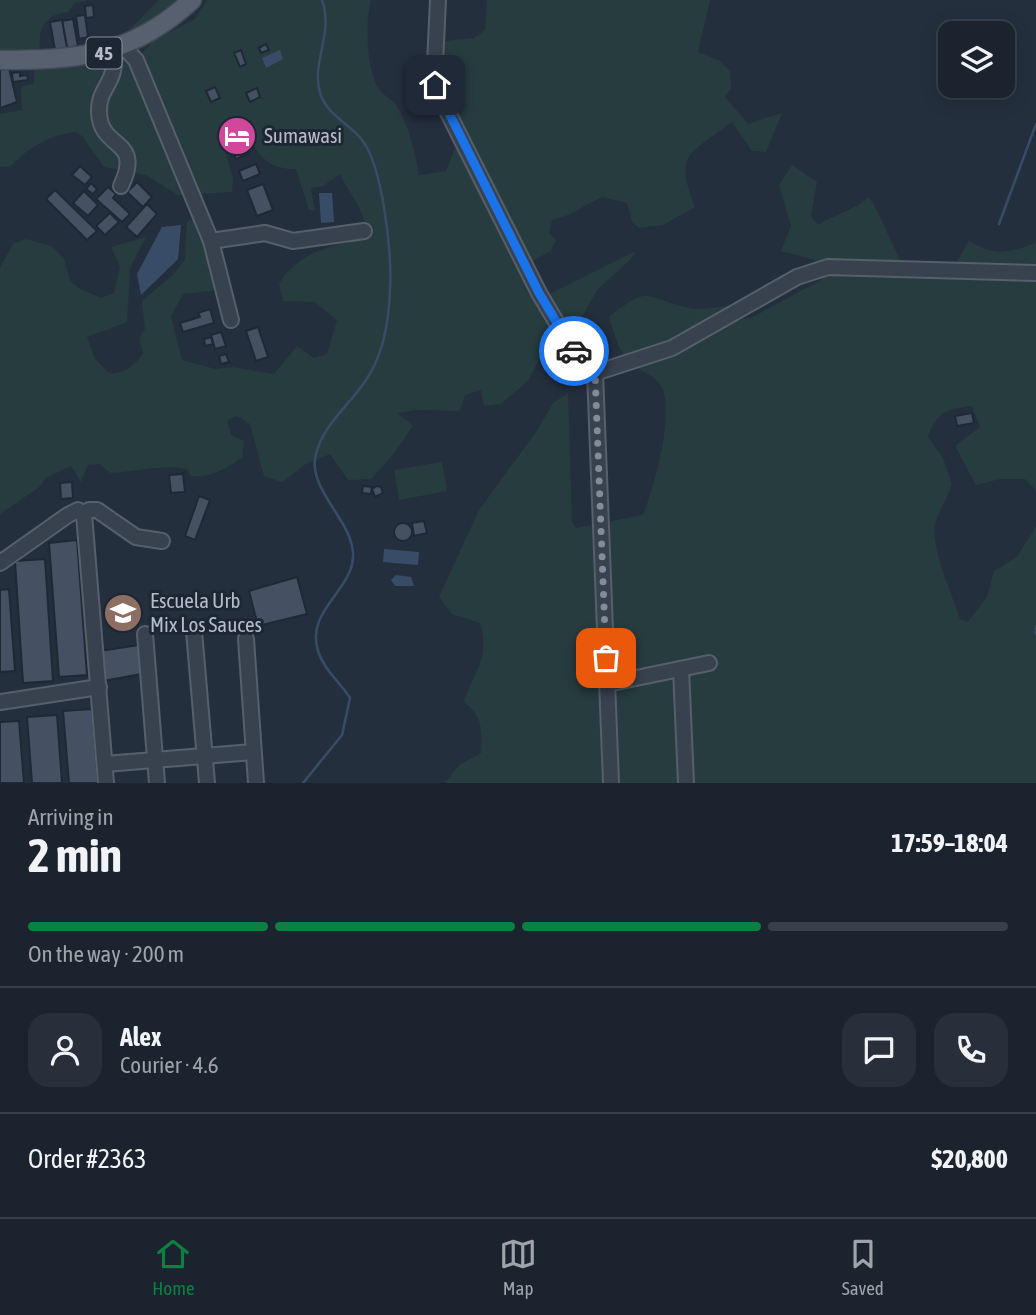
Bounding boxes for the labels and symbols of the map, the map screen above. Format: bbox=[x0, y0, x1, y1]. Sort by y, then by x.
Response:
road number: 45 bbox=[86, 38, 122, 68]
pin bbox=[405, 55, 465, 115]
hotel icon: Sumawasi bbox=[216, 115, 258, 157]
place label: Sumawasi bbox=[264, 123, 342, 147]
courier bbox=[539, 316, 609, 386]
place label: Escuela Urb Mix Los Sauces bbox=[150, 588, 262, 636]
school or university icon: Escuela Urb Mix Los Sauces bbox=[102, 592, 144, 634]
pin bbox=[576, 628, 636, 688]

